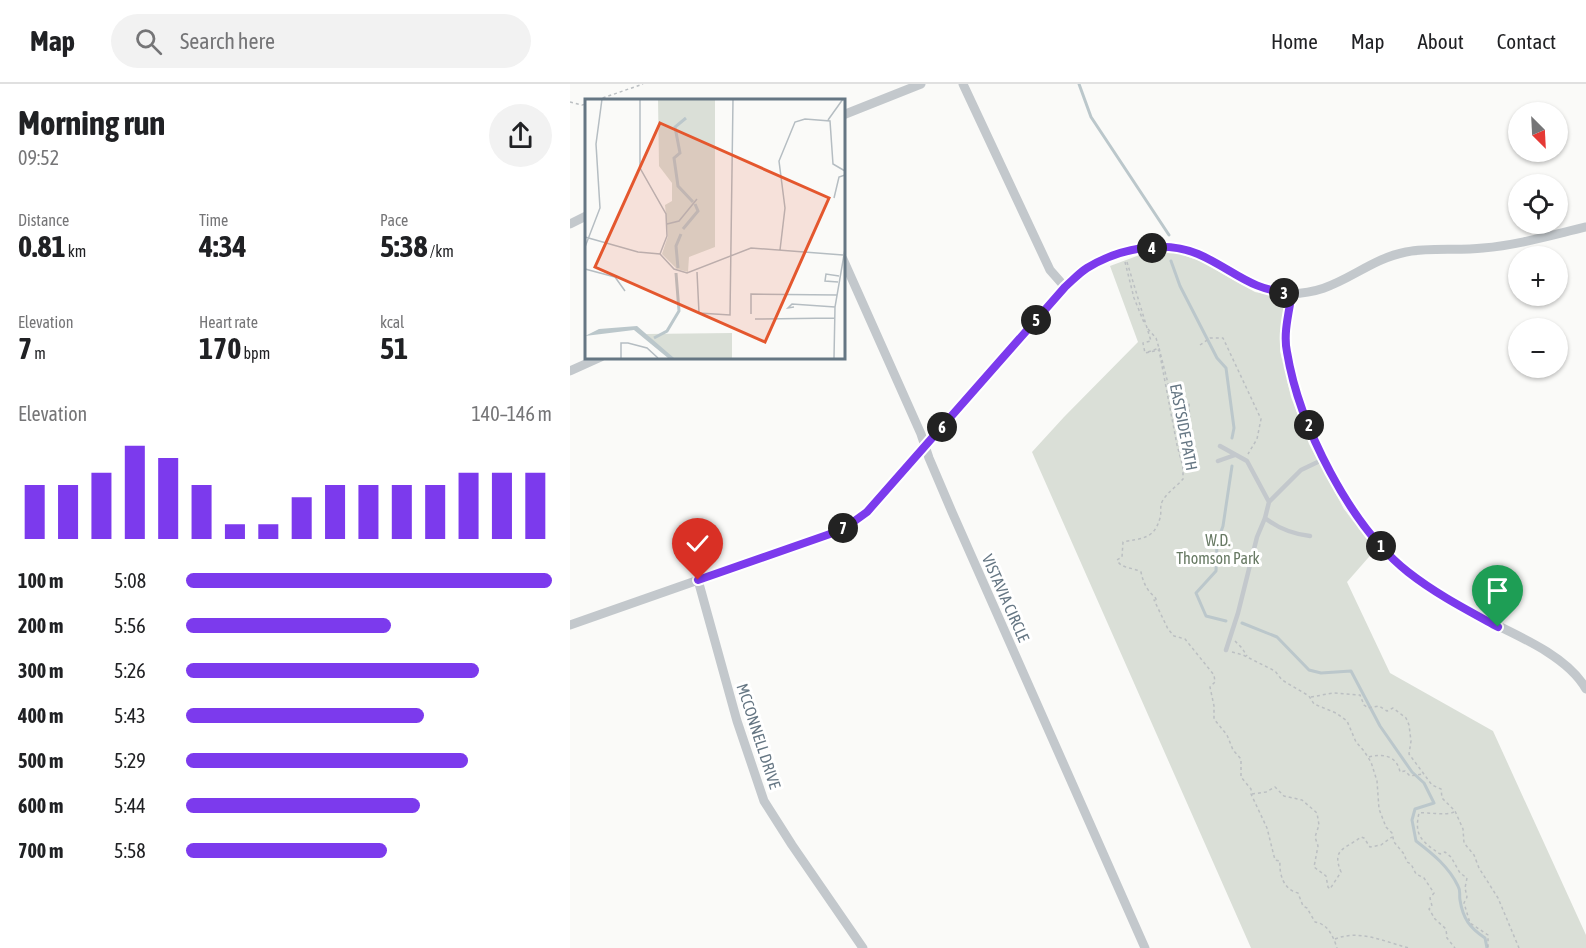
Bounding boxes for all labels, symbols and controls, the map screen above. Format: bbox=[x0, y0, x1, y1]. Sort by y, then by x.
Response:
search box bbox=[111, 14, 531, 68]
text: Map bbox=[30, 25, 75, 57]
icon: search bbox=[132, 25, 165, 58]
text: Search here bbox=[180, 28, 275, 54]
text: Home bbox=[1271, 29, 1318, 53]
text: Map bbox=[1351, 29, 1385, 53]
text: About bbox=[1418, 29, 1464, 53]
text: Contact bbox=[1497, 29, 1556, 53]
inset map bbox=[585, 99, 844, 358]
north arrow bbox=[1508, 102, 1568, 162]
map controls bbox=[1508, 102, 1568, 378]
text: Morning run bbox=[18, 104, 165, 142]
button: share bbox=[489, 104, 552, 167]
text: 09:52 bbox=[18, 146, 59, 169]
button: locate bbox=[1508, 174, 1568, 234]
text: Distance bbox=[18, 211, 69, 229]
text: Time bbox=[199, 211, 228, 229]
text: Pace bbox=[380, 211, 408, 229]
text: 0.81 bbox=[18, 229, 66, 263]
text: 4:34 bbox=[199, 229, 247, 263]
text: 5:38 bbox=[380, 229, 428, 263]
pin: 4 bbox=[1137, 233, 1167, 263]
text: 4 bbox=[1148, 239, 1156, 257]
text: km bbox=[66, 242, 86, 260]
text: /km bbox=[428, 242, 454, 260]
button: + bbox=[1508, 246, 1568, 306]
pin: 3 bbox=[1269, 278, 1299, 308]
text: 3 bbox=[1280, 284, 1288, 302]
pin: 5 bbox=[1021, 305, 1051, 335]
text: 5 bbox=[1032, 311, 1040, 329]
text: Elevation bbox=[18, 313, 73, 331]
text: Heart rate bbox=[199, 313, 258, 331]
text: kcal bbox=[380, 313, 404, 331]
button: − bbox=[1508, 318, 1568, 378]
text: 7 bbox=[18, 331, 32, 365]
text: 170 bbox=[199, 331, 241, 365]
text: 51 bbox=[380, 331, 408, 365]
text: m bbox=[32, 344, 46, 362]
text: bpm bbox=[241, 344, 270, 362]
street label: EASTSIDE PATH bbox=[1167, 382, 1201, 472]
text: Elevation bbox=[18, 402, 87, 425]
text: 140–146 m bbox=[471, 402, 552, 425]
pin: 2 bbox=[1294, 410, 1324, 440]
pin: 6 bbox=[927, 412, 957, 442]
text: 2 bbox=[1305, 416, 1313, 434]
text: 6 bbox=[938, 418, 946, 436]
pin: 7 bbox=[828, 513, 858, 543]
pin bbox=[672, 518, 723, 580]
text: 7 bbox=[839, 519, 847, 537]
icon: check bbox=[681, 527, 714, 560]
park label: W.D. Thomson Park bbox=[1176, 531, 1260, 567]
pin: 1 bbox=[1366, 531, 1396, 561]
text: 1 bbox=[1377, 537, 1385, 555]
street label: VISTAVIA CIRCLE bbox=[979, 551, 1033, 645]
pin bbox=[1472, 565, 1523, 627]
text: 100 m bbox=[18, 569, 63, 592]
text: 5:08 bbox=[114, 569, 146, 592]
icon: arrive bbox=[1481, 574, 1514, 607]
text: 200 m bbox=[18, 614, 63, 637]
text: 5:56 bbox=[114, 614, 146, 637]
text: 300 m bbox=[18, 659, 63, 682]
text: 5:26 bbox=[114, 659, 146, 682]
street label: MCCONNELL DRIVE bbox=[733, 681, 785, 791]
text: 400 m bbox=[18, 704, 63, 727]
text: 5:43 bbox=[114, 704, 146, 727]
text: 500 m bbox=[18, 749, 63, 772]
text: 5:29 bbox=[114, 749, 146, 772]
text: 600 m bbox=[18, 794, 63, 817]
text: 5:44 bbox=[114, 794, 146, 817]
text: 700 m bbox=[18, 839, 63, 862]
text: 5:58 bbox=[114, 839, 146, 862]

